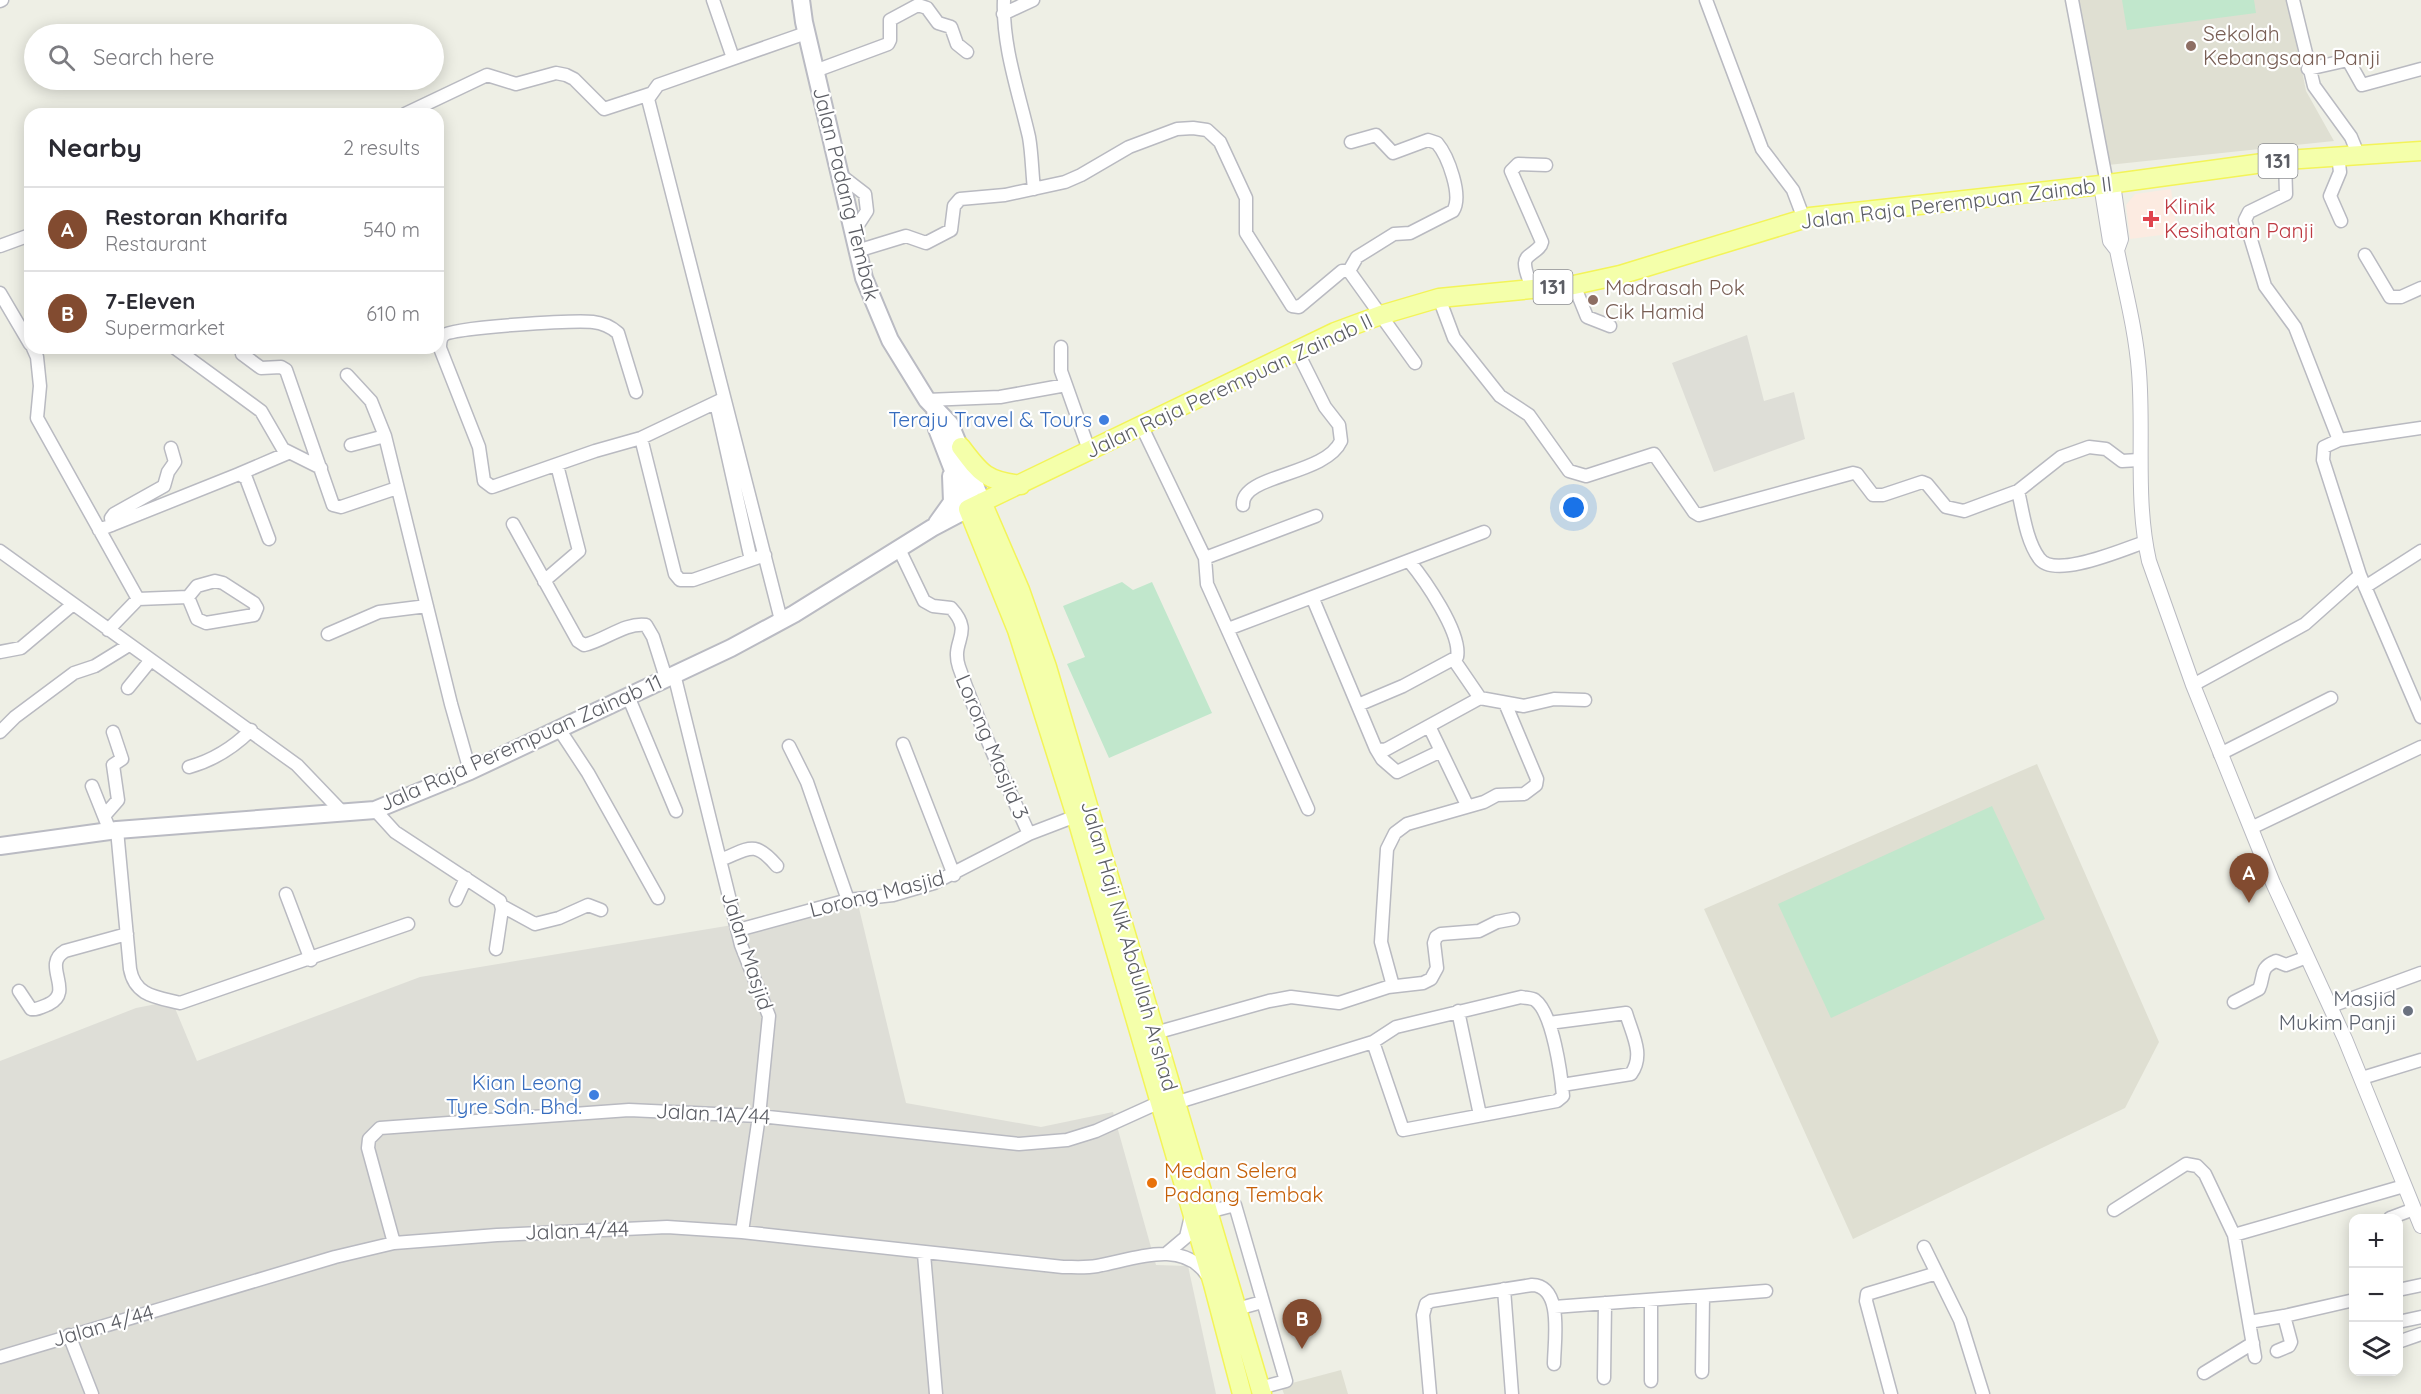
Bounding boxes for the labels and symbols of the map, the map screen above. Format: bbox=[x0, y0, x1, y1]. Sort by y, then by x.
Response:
place label: Sekolah Kebangsaan Panji bbox=[2203, 20, 2380, 70]
marker: Sekolah Kebangsaan Panji bbox=[2184, 39, 2198, 53]
street label: Jalan Padang Tembak bbox=[808, 84, 886, 303]
road number: 131 bbox=[2258, 144, 2298, 178]
street label: Jalan Raja Perempuan Zainab II bbox=[1799, 170, 2113, 234]
place label: Klinik Kesihatan Panji bbox=[2164, 193, 2314, 243]
marker: Klinik Kesihatan Panji bbox=[2142, 210, 2160, 228]
road number: 131 bbox=[1534, 270, 1572, 304]
place label: Madrasah Pok Cik Hamid bbox=[1605, 274, 1745, 324]
marker: Madrasah Pok Cik Hamid bbox=[1586, 293, 1600, 307]
street label: Jalan Raja Perempuan Zainab II bbox=[1081, 307, 1376, 463]
place label: Teraju Travel & Tours bbox=[888, 406, 1092, 432]
marker: Teraju Travel & Tours bbox=[1097, 413, 1111, 427]
your location bbox=[1559, 493, 1588, 522]
street label: Jala Raja Perempuan Zainab 11 bbox=[375, 668, 666, 816]
street label: Lorong Masjid 3 bbox=[951, 670, 1035, 823]
street label: Jalan Haji Nik Abdullah Arshad bbox=[1076, 798, 1184, 1094]
pin: A bbox=[2230, 854, 2268, 903]
street label: Lorong Masjid bbox=[807, 864, 947, 922]
street label: Jalan Masjid bbox=[717, 888, 779, 1013]
place label: Masjid Mukim Panji bbox=[2279, 985, 2396, 1035]
marker: Masjid Mukim Panji bbox=[2401, 1004, 2415, 1018]
place label: Kian Leong Tyre Sdn. Bhd. bbox=[446, 1069, 582, 1119]
marker: Kian Leong Tyre Sdn. Bhd. bbox=[587, 1088, 601, 1102]
street label: Jalan 1A/44 bbox=[655, 1097, 771, 1129]
place label: Medan Selera Padang Tembak bbox=[1164, 1157, 1323, 1207]
marker: Medan Selera Padang Tembak bbox=[1145, 1176, 1159, 1190]
street label: Jalan 4/44 bbox=[524, 1215, 630, 1245]
street label: Jalan 4/44 bbox=[49, 1298, 156, 1352]
pin: B bbox=[1282, 1300, 1322, 1349]

